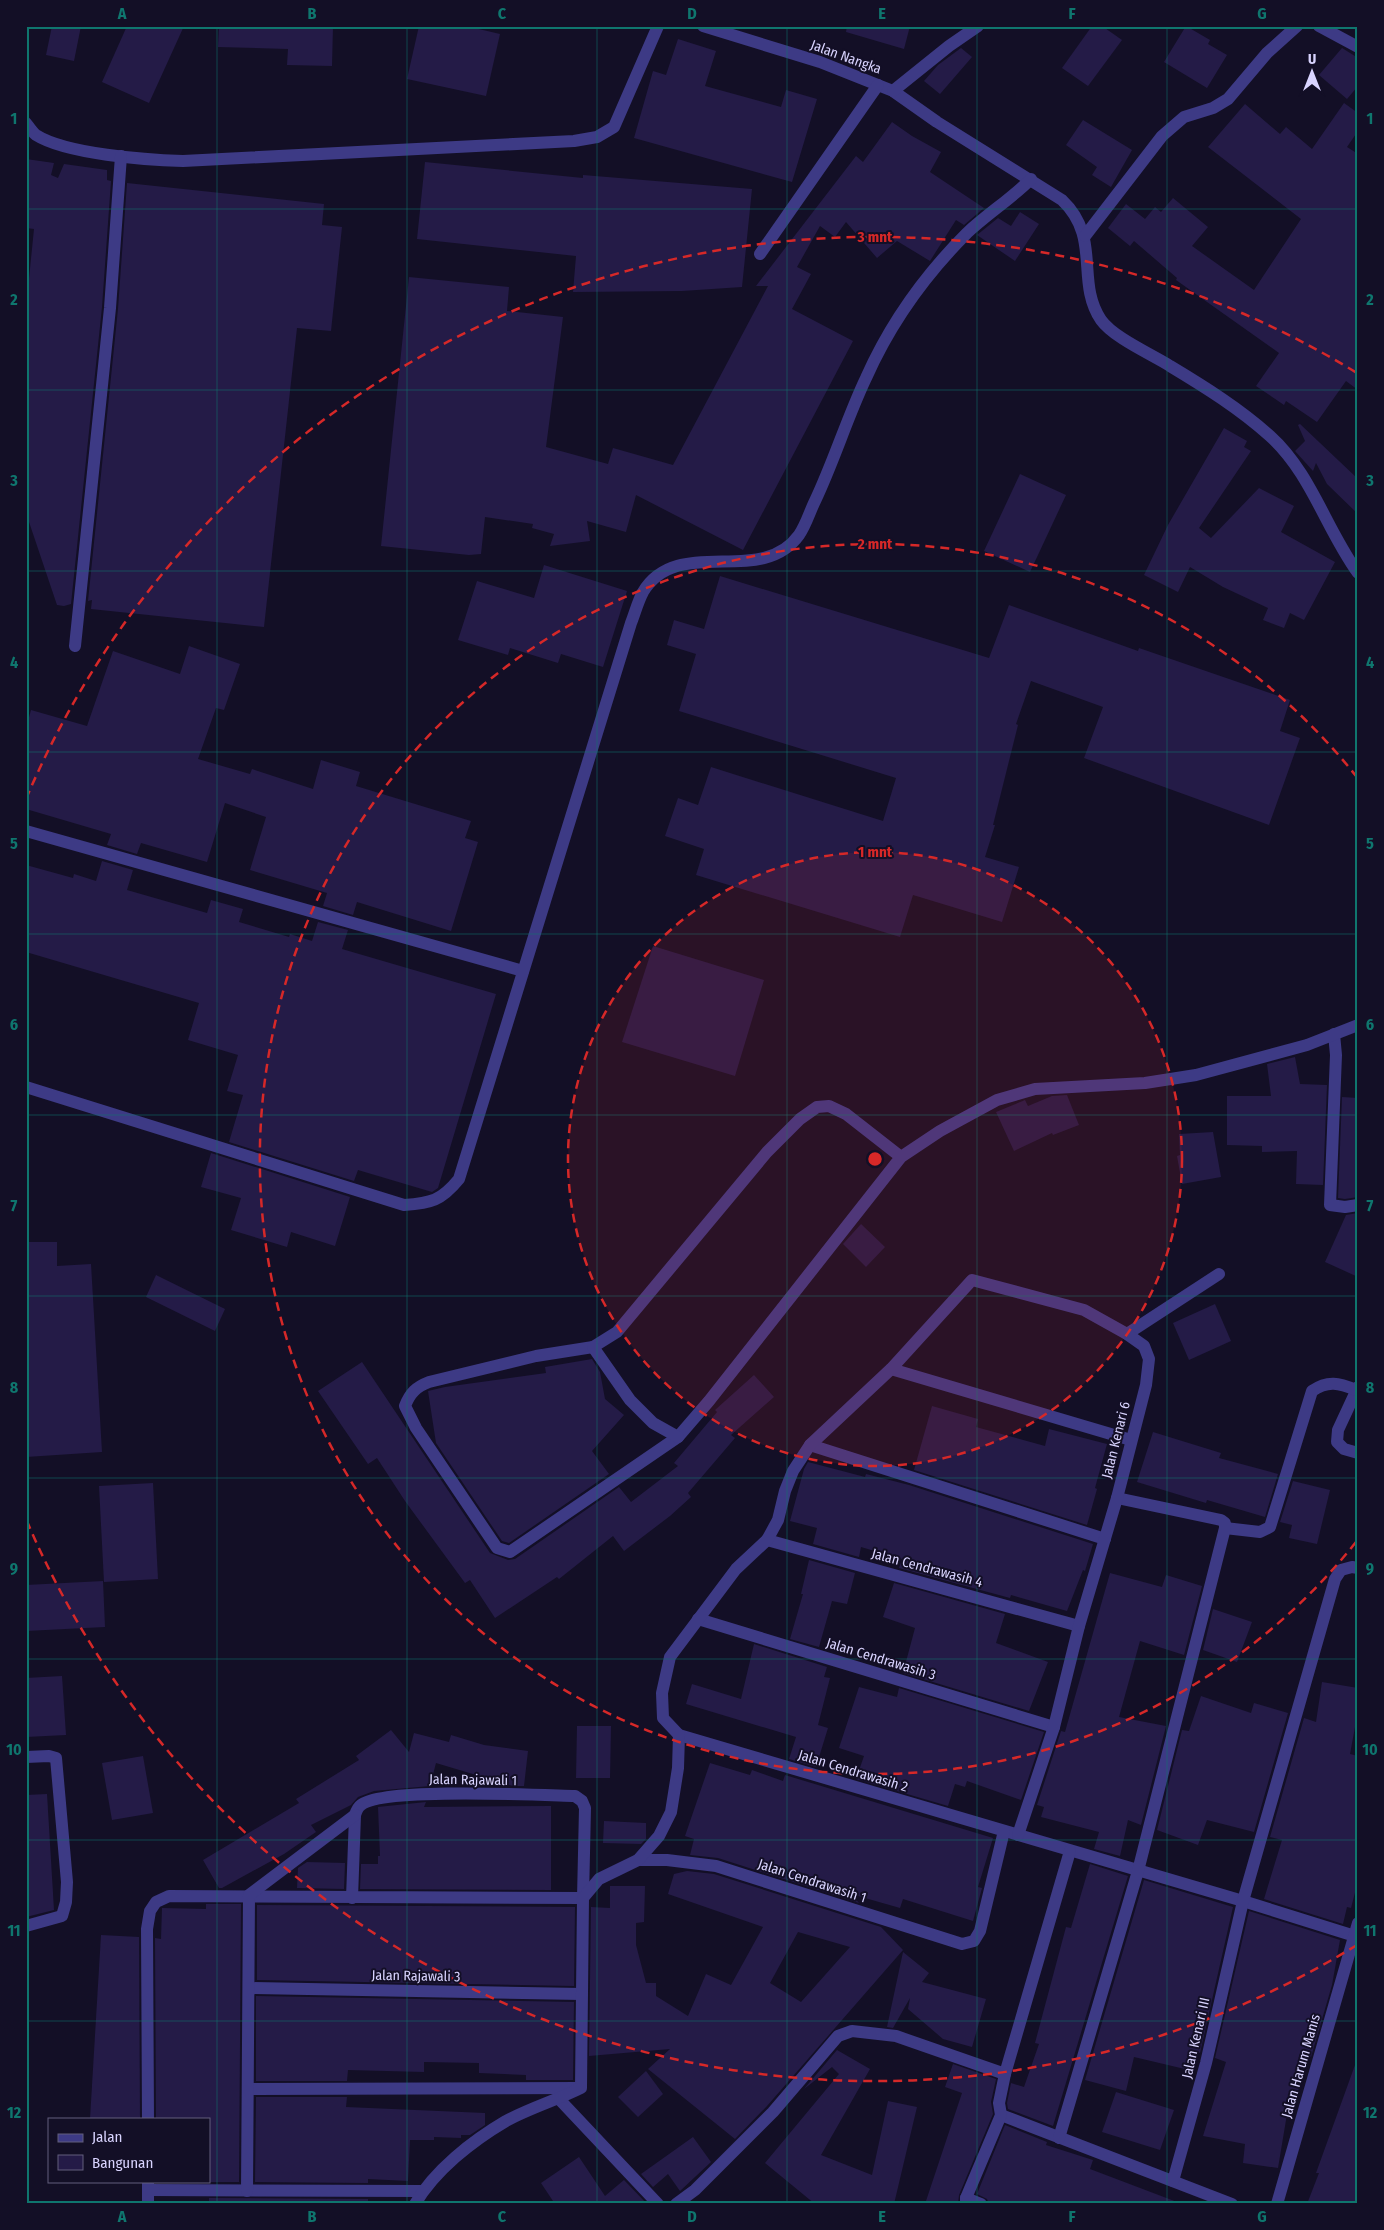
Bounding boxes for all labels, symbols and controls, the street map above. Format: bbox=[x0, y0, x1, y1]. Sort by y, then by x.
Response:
text: A bbox=[117, 4, 127, 23]
text: B bbox=[308, 4, 317, 23]
text: C bbox=[498, 4, 507, 23]
text: D bbox=[687, 4, 697, 23]
text: E bbox=[878, 4, 886, 23]
text: F bbox=[1068, 4, 1076, 23]
text: G bbox=[1257, 4, 1267, 23]
street label: Jalan Nangka bbox=[808, 36, 884, 78]
north arrow bbox=[1286, 48, 1336, 98]
text: U bbox=[1308, 51, 1316, 68]
text: 1 bbox=[11, 109, 17, 128]
text: 1 bbox=[1367, 109, 1373, 128]
text: 3 mnt bbox=[857, 228, 893, 246]
text: 2 bbox=[9, 290, 18, 309]
text: 2 bbox=[1365, 290, 1374, 309]
text: 3 bbox=[9, 471, 18, 490]
text: 3 bbox=[1365, 471, 1374, 490]
text: 2 mnt bbox=[857, 535, 893, 553]
text: 4 bbox=[10, 653, 18, 672]
text: 4 bbox=[1366, 653, 1374, 672]
text: 5 bbox=[10, 834, 18, 853]
text: 5 bbox=[1366, 834, 1374, 853]
text: 1 mnt bbox=[858, 843, 893, 861]
text: 6 bbox=[10, 1015, 18, 1034]
text: 6 bbox=[1366, 1015, 1374, 1034]
centre of rings bbox=[866, 1150, 884, 1168]
text: 7 bbox=[11, 1196, 18, 1215]
text: 7 bbox=[1367, 1196, 1374, 1215]
text: 8 bbox=[10, 1378, 19, 1397]
text: 8 bbox=[1366, 1378, 1375, 1397]
street label: Jalan Kenari 6 bbox=[1098, 1400, 1134, 1480]
street label: Jalan Cendrawasih 4 bbox=[870, 1545, 985, 1591]
text: 9 bbox=[10, 1559, 18, 1578]
text: 9 bbox=[1366, 1559, 1374, 1578]
street label: Jalan Cendrawasih 3 bbox=[824, 1634, 938, 1684]
text: 10 bbox=[6, 1740, 22, 1759]
text: 10 bbox=[1362, 1740, 1378, 1759]
street label: Jalan Cendrawasih 2 bbox=[796, 1746, 910, 1796]
street label: Jalan Rajawali 1 bbox=[429, 1771, 517, 1789]
street label: Jalan Cendrawasih 1 bbox=[756, 1855, 868, 1907]
text: 11 bbox=[7, 1921, 21, 1940]
text: 11 bbox=[1363, 1921, 1377, 1940]
street label: Jalan Rajawali 3 bbox=[371, 1967, 461, 1985]
street label: Jalan Kenari III bbox=[1178, 1996, 1214, 2080]
street label: Jalan Harum Manis bbox=[1278, 2012, 1324, 2120]
text: 12 bbox=[7, 2103, 22, 2122]
text: 12 bbox=[1363, 2103, 1378, 2122]
legend bbox=[48, 2118, 210, 2182]
text: Jalan bbox=[92, 2128, 122, 2146]
text: Bangunan bbox=[92, 2154, 153, 2172]
text: A bbox=[117, 2207, 127, 2226]
text: B bbox=[308, 2207, 317, 2226]
text: C bbox=[498, 2207, 507, 2226]
text: D bbox=[687, 2207, 697, 2226]
text: E bbox=[878, 2207, 886, 2226]
text: F bbox=[1068, 2207, 1076, 2226]
text: G bbox=[1257, 2207, 1267, 2226]

